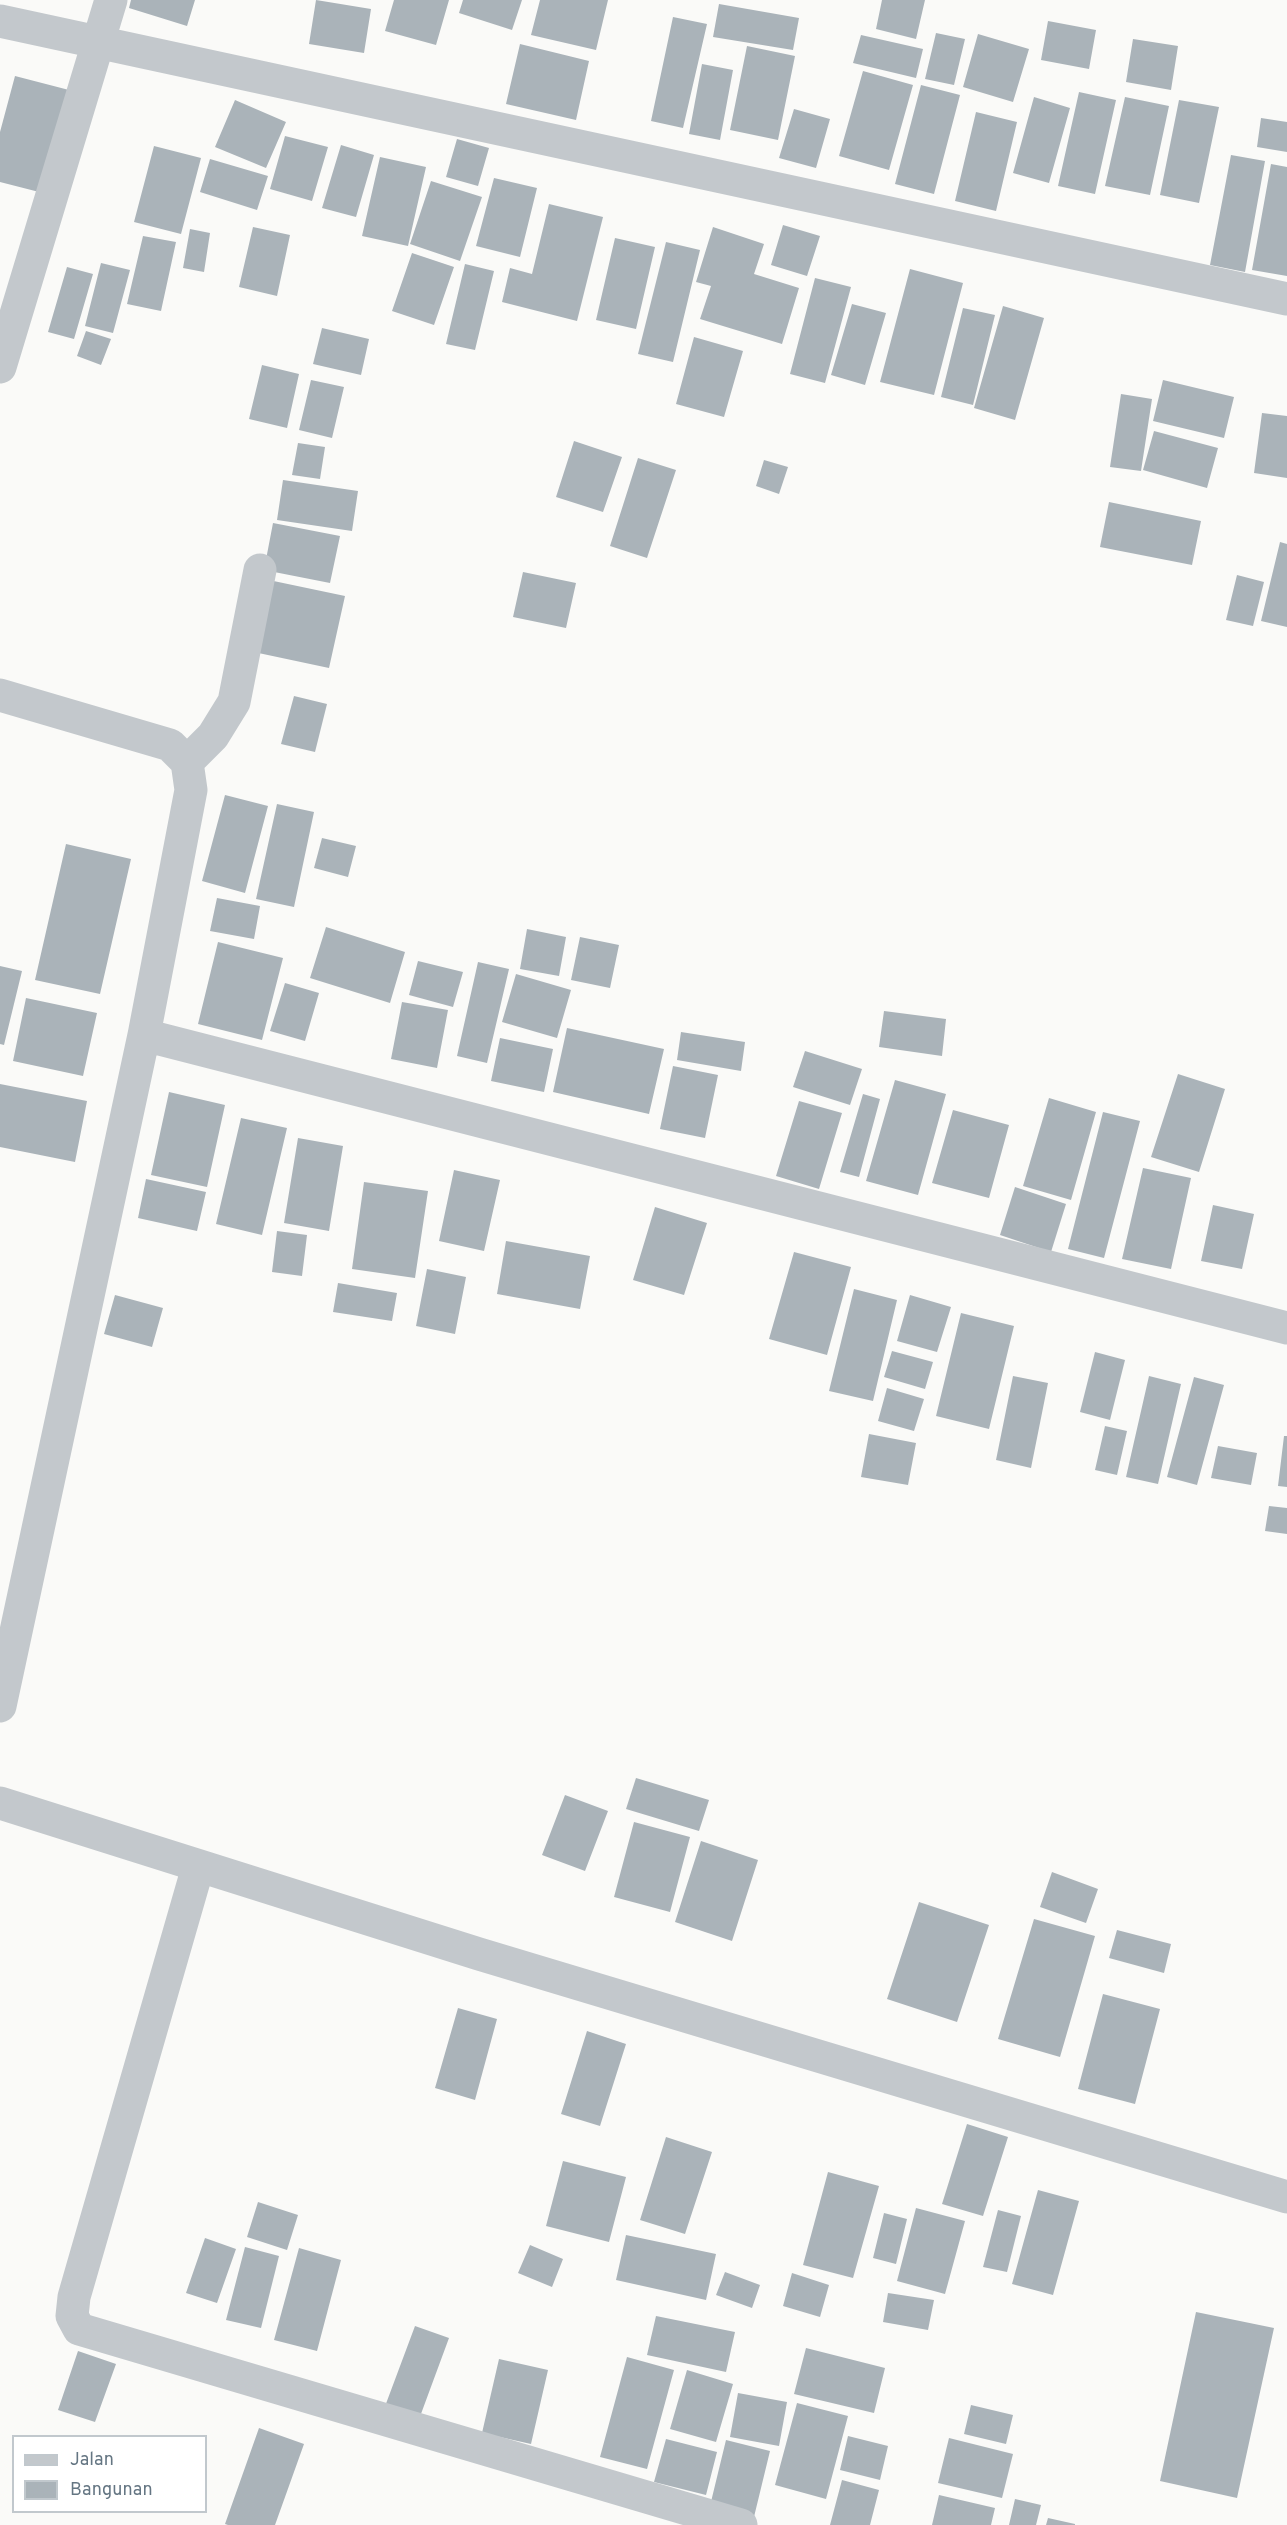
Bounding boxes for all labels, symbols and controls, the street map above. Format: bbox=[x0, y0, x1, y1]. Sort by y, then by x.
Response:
legend bbox=[12, 2435, 207, 2513]
text: Jalan bbox=[70, 2449, 114, 2472]
text: Bangunan bbox=[70, 2479, 153, 2502]

